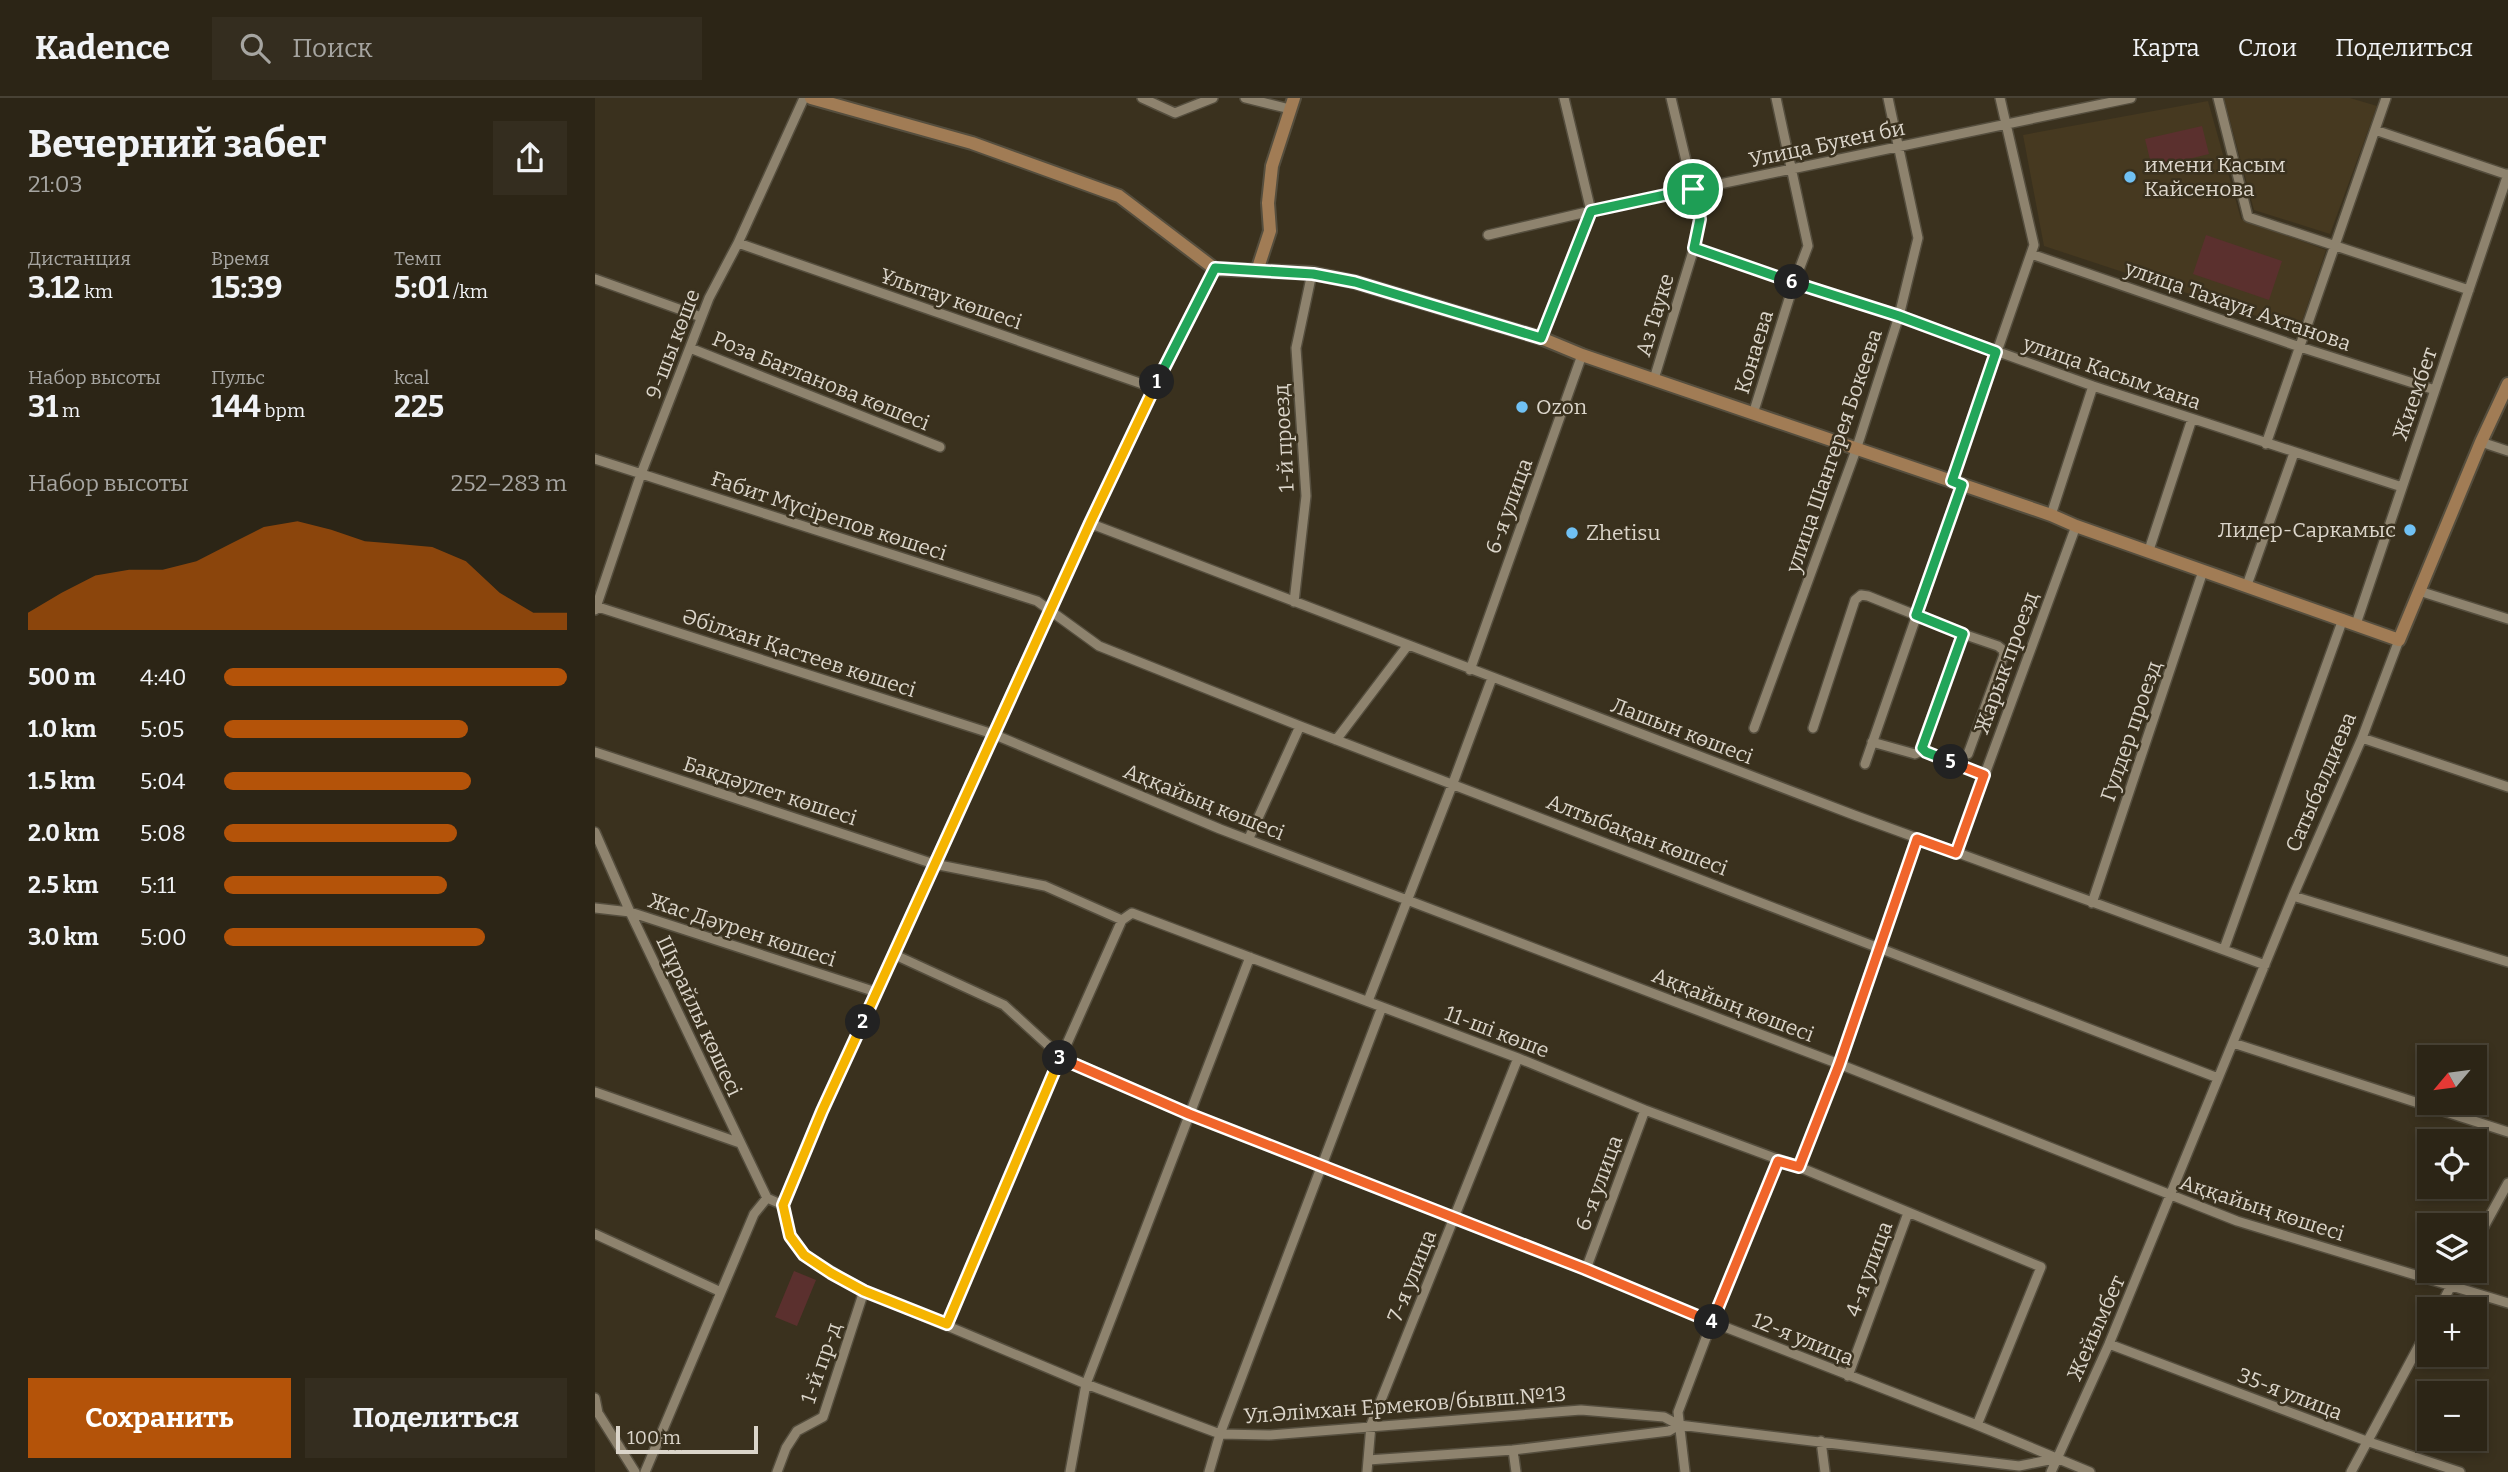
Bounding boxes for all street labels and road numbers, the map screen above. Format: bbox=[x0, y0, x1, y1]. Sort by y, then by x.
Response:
street label: Улица Букен би bbox=[1747, 115, 1908, 173]
street label: улица Тахауи Ахтанова bbox=[2121, 255, 2355, 357]
street label: Ұлытау көшесi bbox=[877, 263, 1025, 335]
street label: Аз Тауке bbox=[1630, 271, 1680, 359]
street label: 9-шы көше bbox=[640, 285, 706, 403]
street label: Конаева bbox=[1729, 306, 1779, 397]
street label: улица Шангерея Бокеева bbox=[1780, 325, 1888, 577]
street label: Роза Бағланова көшесi bbox=[709, 326, 933, 436]
street label: улица Касым хана bbox=[2019, 330, 2205, 416]
street label: Жиембет bbox=[2387, 344, 2443, 444]
street label: 1-й проезд bbox=[1268, 383, 1300, 493]
street label: 6-я улица bbox=[1480, 454, 1538, 557]
street label: Ғабит Мүсірепов көшесi bbox=[708, 466, 950, 566]
street label: Жарык проезд bbox=[1968, 588, 2044, 738]
street label: Әбілхан Қастеев көшесi bbox=[679, 603, 919, 703]
street label: Гулдер проезд bbox=[2095, 657, 2167, 805]
street label: Лашын көшесі bbox=[1607, 692, 1757, 770]
street label: Сатыбалдиева bbox=[2280, 708, 2362, 856]
street label: Бақдәулет көшесi bbox=[680, 751, 860, 831]
street label: Аққайың көшесі bbox=[1120, 758, 1288, 846]
street label: Алтыбақан көшесі bbox=[1543, 788, 1731, 882]
street label: Жас Дәурен көшесі bbox=[645, 887, 839, 973]
street label: Шұрайлы көшесі bbox=[650, 931, 748, 1101]
street label: Аққайың көшесі bbox=[1648, 962, 1818, 1048]
street label: 11-ші көше bbox=[1441, 1000, 1553, 1064]
street label: 6-я улица bbox=[1570, 1131, 1628, 1234]
street label: Аққайың көшесі bbox=[2176, 1169, 2348, 1247]
street label: 4-я улица bbox=[1840, 1217, 1898, 1320]
street label: 7-я улица bbox=[1382, 1226, 1442, 1326]
street label: Жейымбет bbox=[2061, 1271, 2131, 1385]
street label: 12-я улица bbox=[1748, 1307, 1858, 1371]
street label: 1-й пр-д bbox=[795, 1319, 847, 1407]
street label: 35-я улица bbox=[2234, 1362, 2347, 1426]
street label: Ул.Әлімхан Ермеков/бывш.№13 bbox=[1243, 1381, 1567, 1429]

